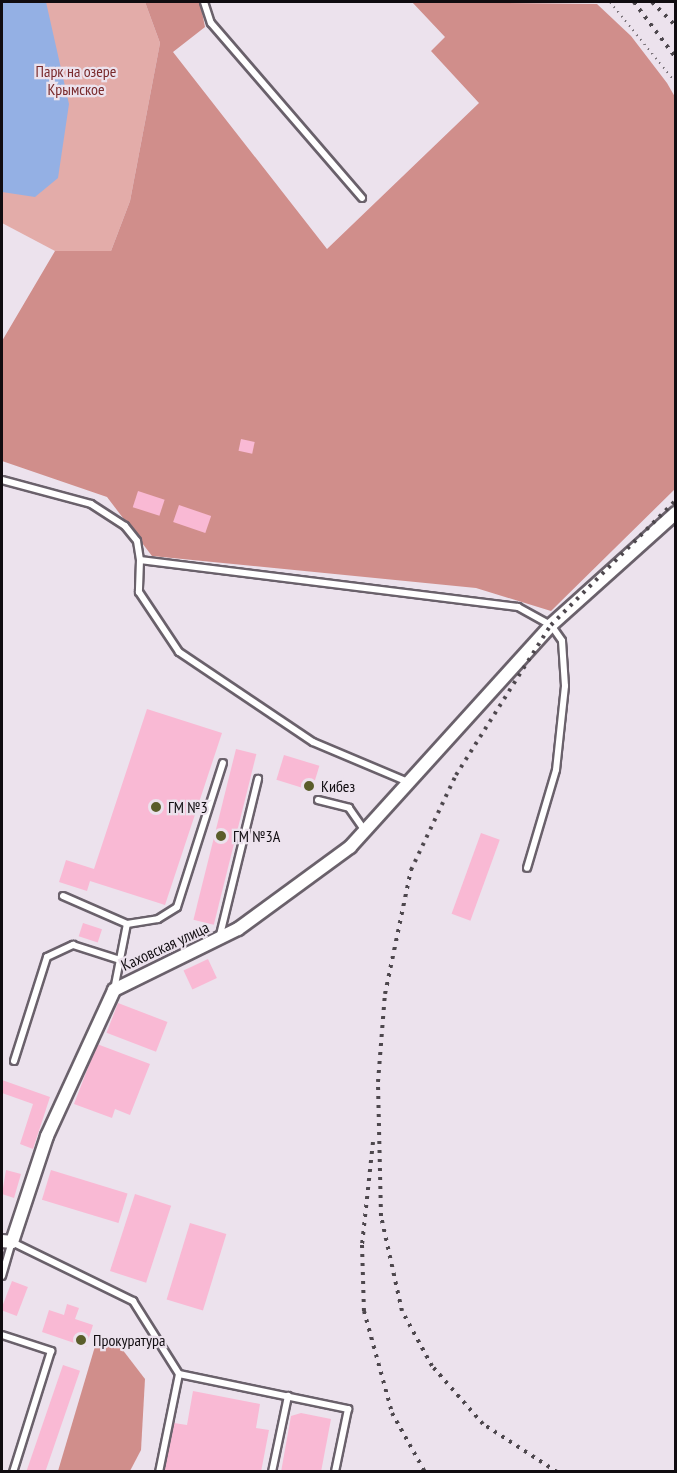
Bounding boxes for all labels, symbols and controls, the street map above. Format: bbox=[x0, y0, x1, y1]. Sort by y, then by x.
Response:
park label: Парк на озере Крымское bbox=[36, 61, 116, 99]
place label: Кибез bbox=[321, 776, 355, 796]
marker: Кибез bbox=[302, 779, 316, 793]
place label: ГМ №3 bbox=[168, 797, 208, 817]
marker: ГМ №3 bbox=[149, 800, 163, 814]
place label: ГМ №3А bbox=[233, 826, 280, 846]
marker: ГМ №3А bbox=[214, 829, 228, 843]
street label: Каховская улица bbox=[118, 917, 212, 975]
place label: Прокуратура bbox=[93, 1330, 165, 1350]
marker: Прокуратура bbox=[74, 1333, 88, 1347]

